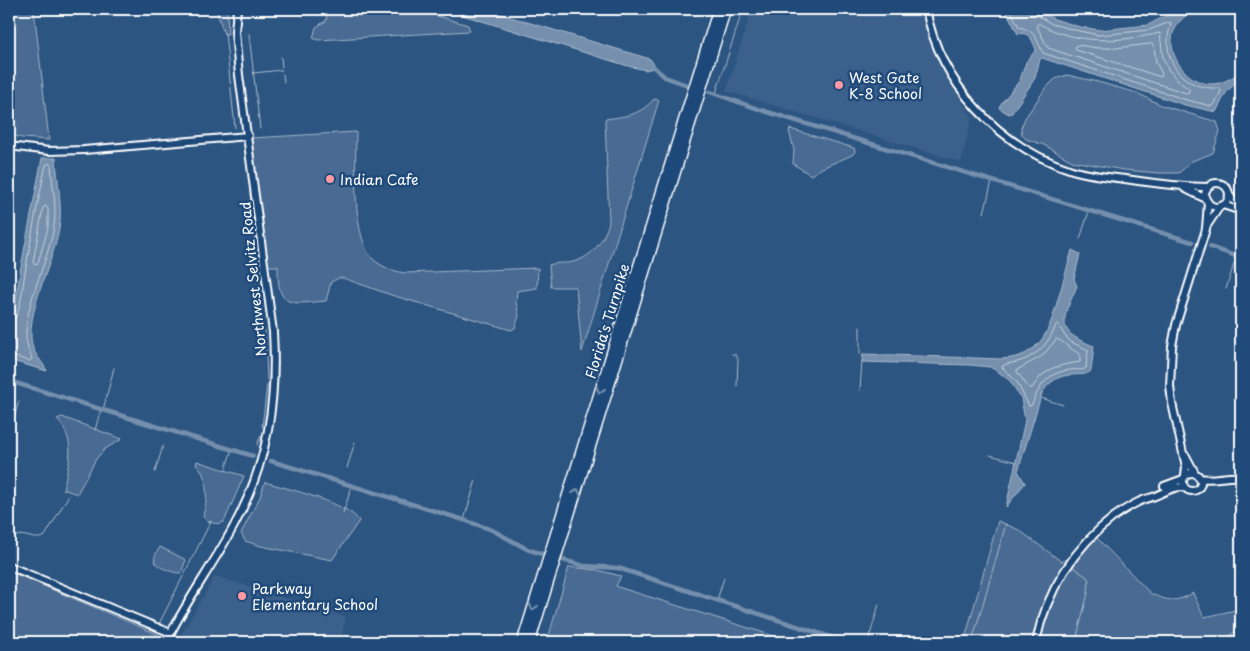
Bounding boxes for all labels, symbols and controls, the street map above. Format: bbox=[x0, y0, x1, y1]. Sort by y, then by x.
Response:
place label: West Gate K-8 School bbox=[849, 67, 922, 104]
marker: West Gate K-8 School bbox=[833, 79, 845, 91]
place label: Indian Cafe bbox=[340, 169, 419, 190]
marker: Indian Cafe bbox=[324, 173, 336, 185]
street label: Northwest Selvitz Road bbox=[234, 201, 272, 357]
street label: Florida's Turnpike bbox=[580, 261, 634, 381]
one-way arrow bbox=[595, 385, 605, 393]
one-way arrow bbox=[571, 489, 581, 497]
place label: Parkway Elementary School bbox=[252, 578, 378, 615]
marker: Parkway Elementary School bbox=[236, 590, 248, 602]
one-way arrow bbox=[528, 603, 538, 611]

